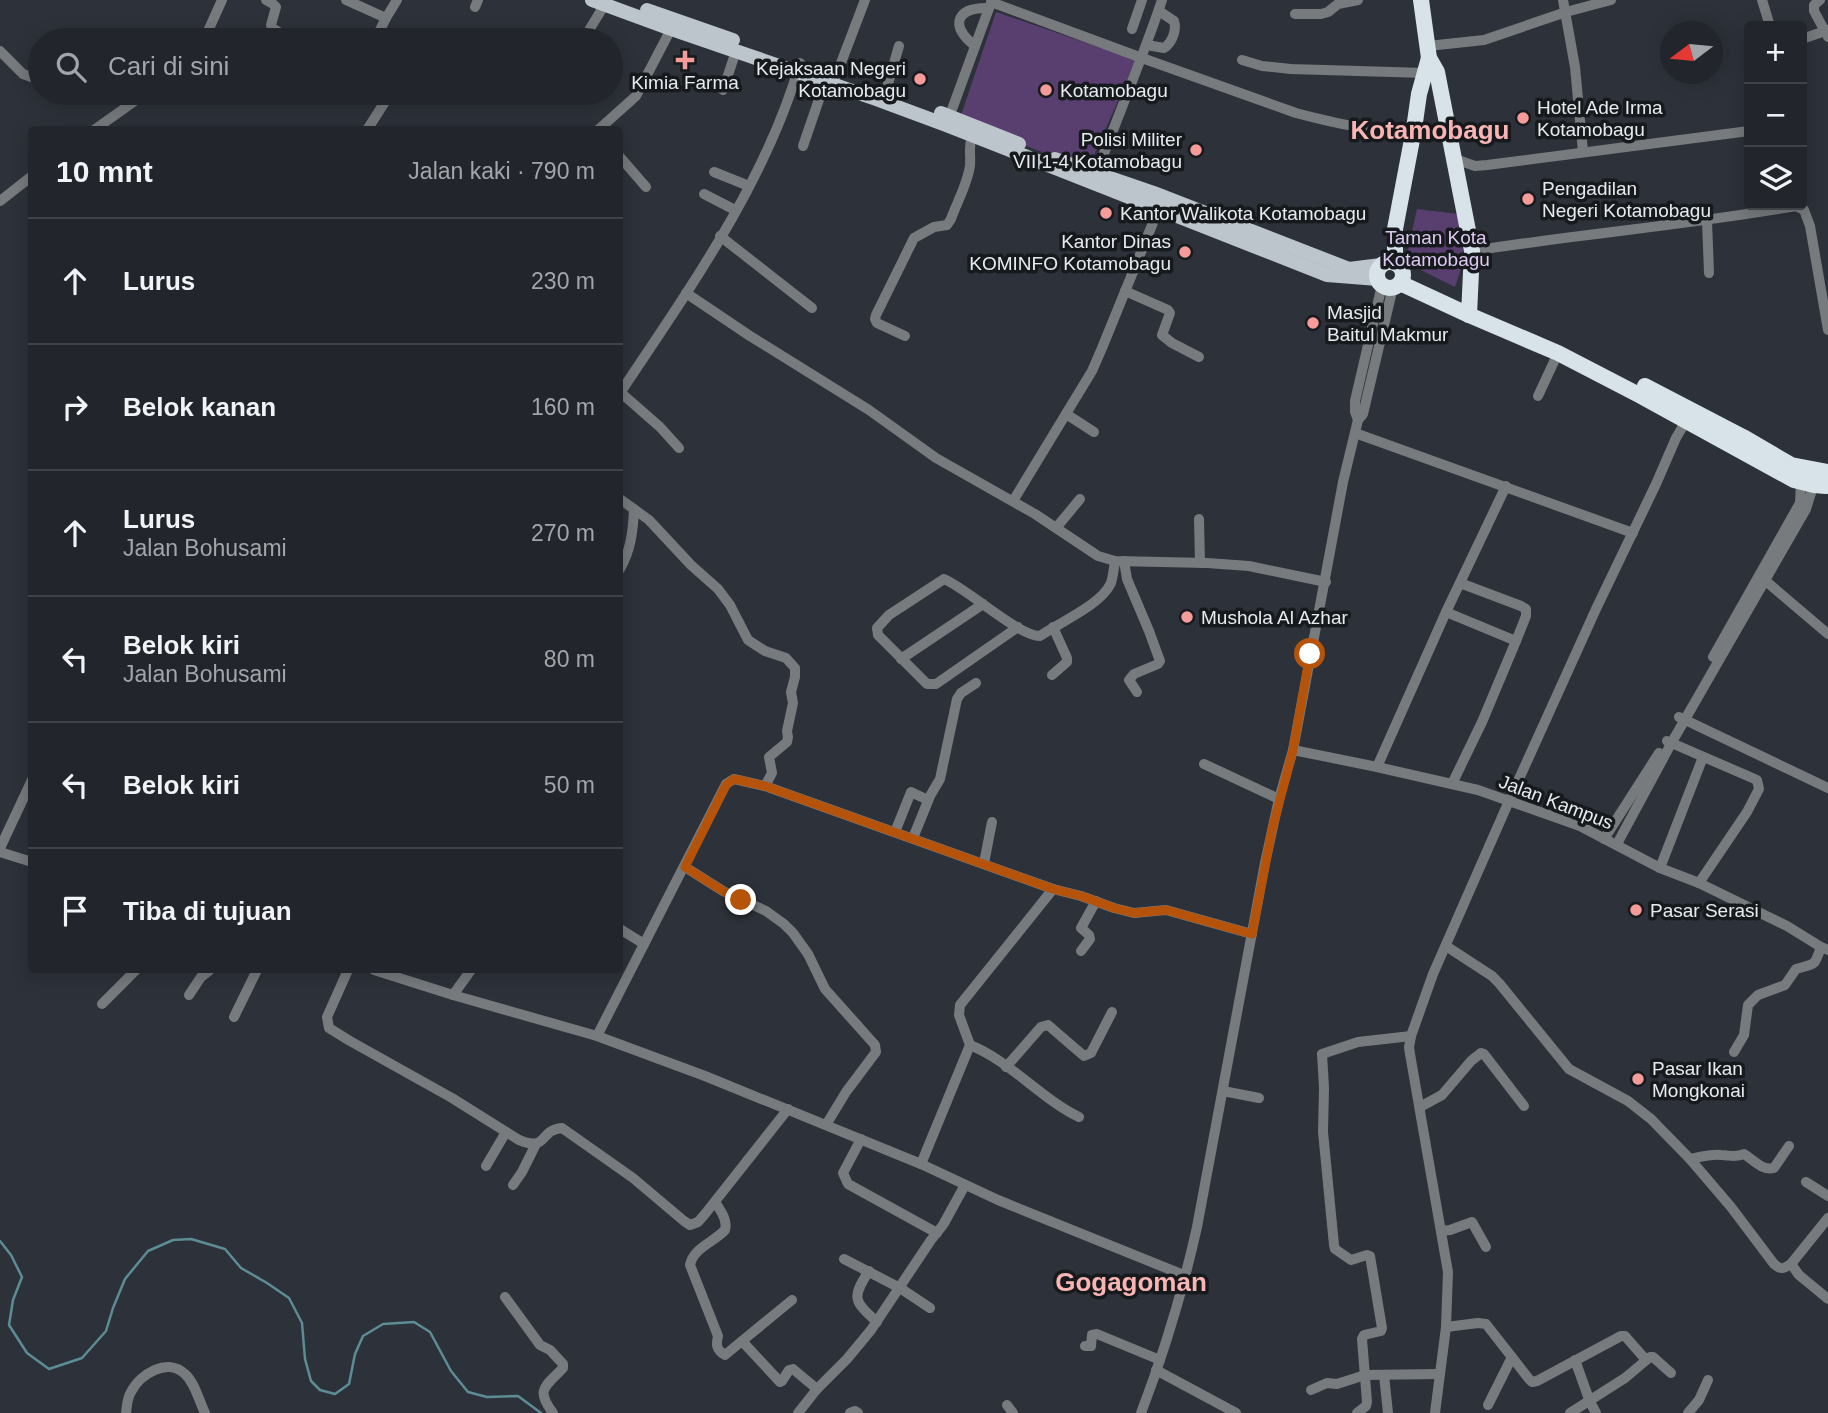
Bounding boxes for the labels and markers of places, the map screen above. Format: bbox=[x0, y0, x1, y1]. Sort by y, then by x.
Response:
marker: Kimia Farma bbox=[677, 52, 693, 68]
place label: Kejaksaan Negeri Kotamobagu bbox=[756, 58, 906, 101]
marker: Kejaksaan Negeri Kotamobagu bbox=[912, 71, 928, 87]
place label: Kimia Farma bbox=[631, 72, 739, 93]
place label: Kotamobagu bbox=[1060, 80, 1168, 101]
marker: Kotamobagu bbox=[1038, 82, 1054, 98]
place label: Hotel Ade Irma Kotamobagu bbox=[1537, 97, 1663, 140]
marker: Hotel Ade Irma Kotamobagu bbox=[1515, 110, 1531, 126]
place label: Polisi Militer VII 1-4 Kotamobagu bbox=[1013, 129, 1183, 172]
marker: Polisi Militer VII 1-4 Kotamobagu bbox=[1188, 142, 1204, 158]
place label: Pengadilan Negeri Kotamobagu bbox=[1542, 178, 1711, 221]
marker: Pengadilan Negeri Kotamobagu bbox=[1520, 191, 1536, 207]
place label: Kantor Walikota Kotamobagu bbox=[1120, 203, 1366, 224]
marker: Kantor Walikota Kotamobagu bbox=[1098, 205, 1114, 221]
place label: Kantor Dinas KOMINFO Kotamobagu bbox=[969, 231, 1171, 274]
marker: Kantor Dinas KOMINFO Kotamobagu bbox=[1177, 244, 1193, 260]
place label: Masjid Baitul Makmur bbox=[1327, 302, 1449, 345]
marker: Masjid Baitul Makmur bbox=[1305, 315, 1321, 331]
place label: Mushola Al Azhar bbox=[1201, 607, 1348, 628]
marker: Mushola Al Azhar bbox=[1179, 609, 1195, 625]
place label: Pasar Serasi bbox=[1650, 900, 1759, 921]
marker: Pasar Serasi bbox=[1628, 902, 1644, 918]
place label: Pasar Ikan Mongkonai bbox=[1652, 1058, 1745, 1101]
marker: Pasar Ikan Mongkonai bbox=[1630, 1071, 1646, 1087]

